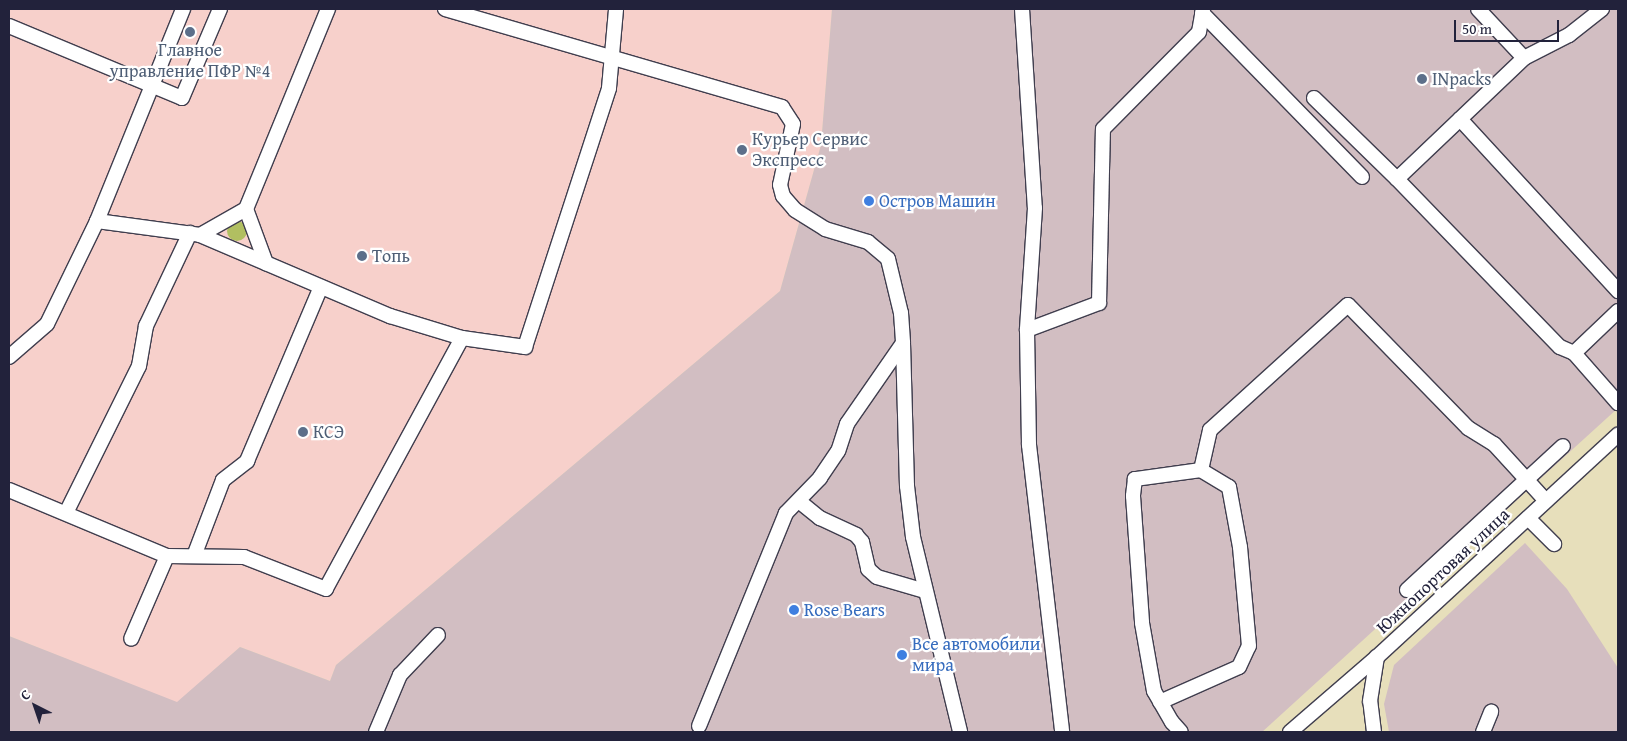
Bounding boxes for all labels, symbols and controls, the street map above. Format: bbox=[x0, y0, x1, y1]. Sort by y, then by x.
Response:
scale bar bbox=[1457, 10, 1562, 42]
text: 50 m bbox=[1462, 18, 1492, 39]
marker: Главное управление ПФР №4 bbox=[184, 26, 196, 38]
place label: Главное управление ПФР №4 bbox=[110, 40, 270, 82]
place label: INpacks bbox=[1432, 68, 1492, 90]
marker: INpacks bbox=[1416, 73, 1428, 85]
place label: Курьер Сервис Экспресс bbox=[752, 129, 868, 172]
marker: Курьер Сервис Экспресс bbox=[736, 144, 748, 156]
place label: Остров Машин bbox=[879, 190, 996, 212]
marker: Остров Машин bbox=[863, 195, 875, 207]
place label: Топь bbox=[372, 245, 410, 267]
marker: Топь bbox=[356, 250, 368, 262]
place label: КСЭ bbox=[313, 421, 344, 443]
marker: КСЭ bbox=[297, 426, 309, 438]
street label: Южнопортовая улица bbox=[1372, 504, 1514, 638]
place label: Rose Bears bbox=[804, 599, 885, 621]
marker: Rose Bears bbox=[788, 604, 800, 616]
place label: Все автомобили мира bbox=[912, 634, 1040, 676]
marker: Все автомобили мира bbox=[896, 649, 908, 661]
north arrow bbox=[10, 681, 60, 731]
text: С bbox=[16, 685, 35, 705]

